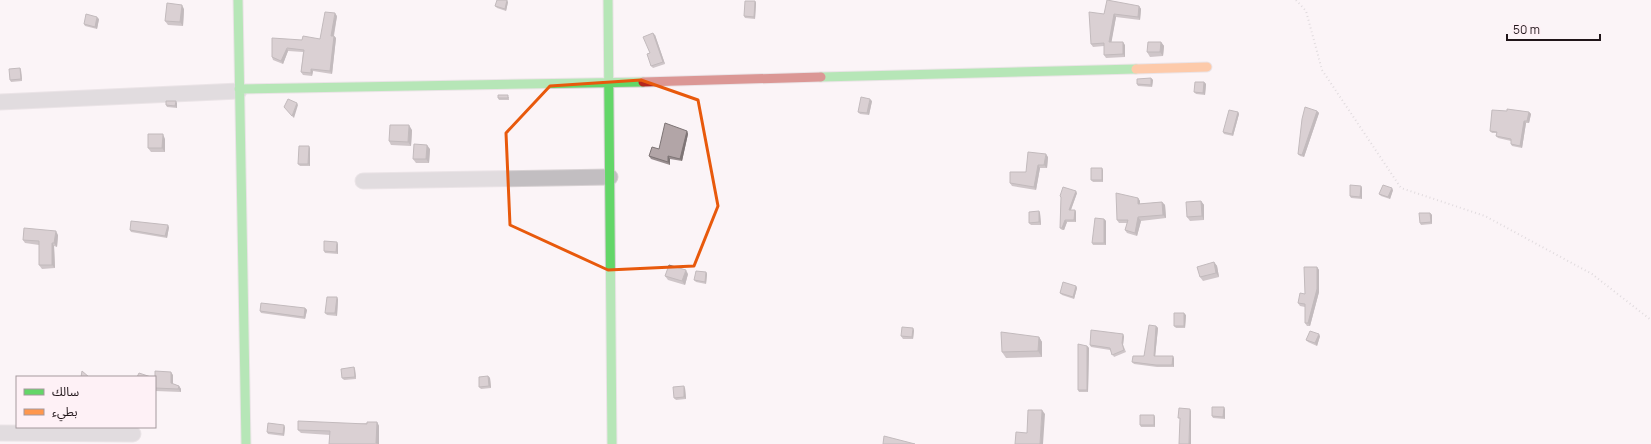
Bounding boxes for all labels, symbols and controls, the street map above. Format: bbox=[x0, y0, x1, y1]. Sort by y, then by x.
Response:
scale bar bbox=[1507, 16, 1600, 42]
text: 50 m bbox=[1513, 21, 1540, 38]
legend bbox=[16, 376, 156, 428]
text: سالك bbox=[52, 383, 79, 400]
text: بطيء bbox=[52, 403, 78, 422]

